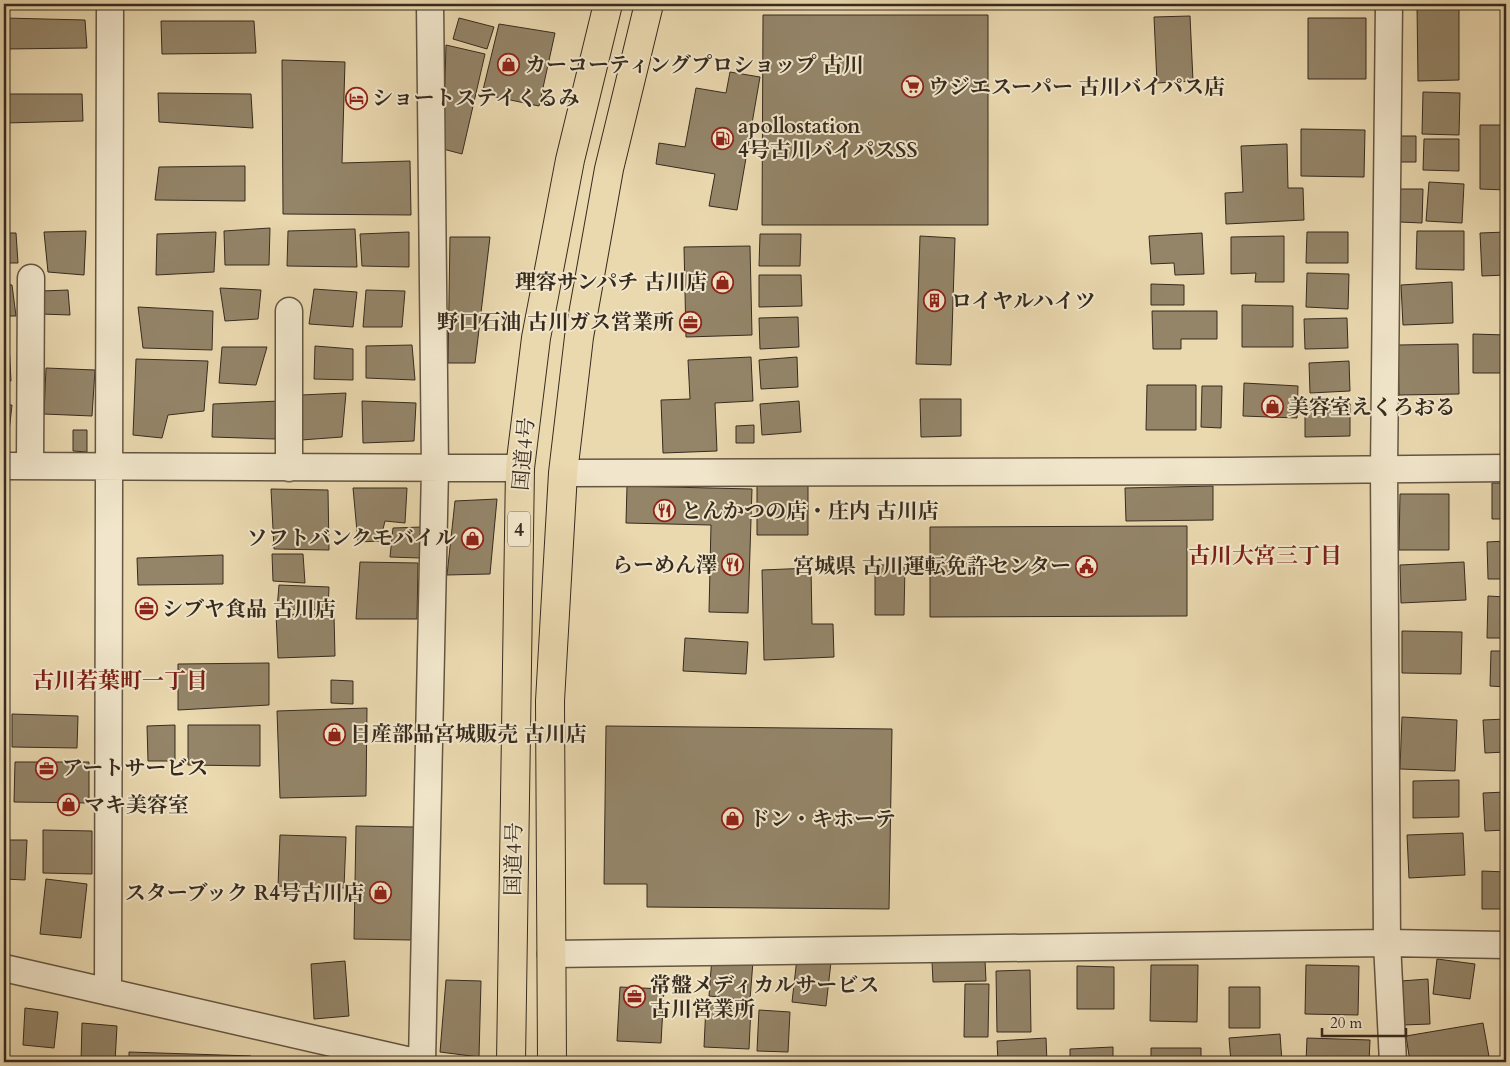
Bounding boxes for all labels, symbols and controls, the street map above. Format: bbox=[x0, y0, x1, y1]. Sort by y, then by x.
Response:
place label: カーコーティングプロショップ 古川 bbox=[525, 51, 864, 80]
shop icon: カーコーティングプロショップ 古川 bbox=[497, 53, 521, 77]
place label: ウジエスーパー 古川バイパス店 bbox=[928, 73, 1225, 102]
supermarket icon: ウジエスーパー 古川バイパス店 bbox=[900, 75, 924, 99]
place label: ショートステイくるみ bbox=[372, 84, 579, 113]
hotel icon: ショートステイくるみ bbox=[344, 86, 368, 110]
place label: apollostation 4号古川バイパスSS bbox=[738, 112, 918, 165]
fuel station icon: apollostation 4号古川バイパスSS bbox=[710, 126, 734, 150]
place label: 理容サンパチ 古川店 bbox=[515, 268, 707, 297]
shop icon: 理容サンパチ 古川店 bbox=[711, 270, 735, 294]
place label: ロイヤルハイツ bbox=[951, 287, 1096, 316]
building icon: ロイヤルハイツ bbox=[923, 289, 947, 313]
place label: 野口石油 古川ガス営業所 bbox=[437, 308, 674, 337]
office icon: 野口石油 古川ガス営業所 bbox=[678, 310, 702, 334]
place label: 美容室えくろおる bbox=[1288, 393, 1456, 422]
shop icon: 美容室えくろおる bbox=[1260, 395, 1284, 419]
street label: 国道4号 bbox=[506, 416, 542, 492]
place label: とんかつの店・庄内 古川店 bbox=[681, 497, 939, 526]
restaurant icon: とんかつの店・庄内 古川店 bbox=[653, 499, 677, 523]
road number: 4 bbox=[508, 512, 530, 546]
place label: ソフトバンクモバイル bbox=[247, 524, 456, 553]
shop icon: ソフトバンクモバイル bbox=[460, 526, 484, 550]
district label: 古川大宮三丁目 bbox=[1188, 541, 1342, 571]
place label: らーめん澤 bbox=[612, 551, 717, 580]
place label: 宮城県 古川運転免許センター bbox=[793, 552, 1071, 581]
restaurant icon: らーめん澤 bbox=[721, 553, 745, 577]
public building icon: 宮城県 古川運転免許センター bbox=[1075, 554, 1099, 578]
place label: シブヤ食品 古川店 bbox=[162, 595, 336, 624]
office icon: シブヤ食品 古川店 bbox=[134, 597, 158, 621]
district label: 古川若葉町一丁目 bbox=[32, 666, 208, 696]
place label: 日産部品宮城販売 古川店 bbox=[350, 720, 587, 749]
shop icon: 日産部品宮城販売 古川店 bbox=[322, 722, 346, 746]
place label: アートサービス bbox=[62, 754, 208, 783]
office icon: アートサービス bbox=[34, 756, 58, 780]
place label: マキ美容室 bbox=[84, 791, 189, 820]
shop icon: マキ美容室 bbox=[56, 793, 80, 817]
place label: ドン・キホーテ bbox=[749, 805, 896, 834]
shop icon: ドン・キホーテ bbox=[721, 807, 745, 831]
street label: 国道4号 bbox=[499, 822, 529, 896]
place label: スターブック R4号古川店 bbox=[125, 879, 364, 908]
shop icon: スターブック R4号古川店 bbox=[368, 881, 392, 905]
place label: 常盤メディカルサービス 古川営業所 bbox=[650, 971, 879, 1024]
office icon: 常盤メディカルサービス 古川営業所 bbox=[622, 985, 646, 1009]
scale bar bbox=[1322, 1006, 1406, 1038]
text: 20 m bbox=[1330, 1013, 1362, 1033]

